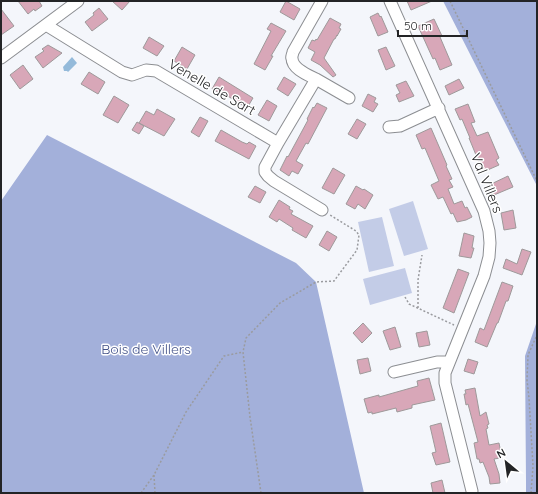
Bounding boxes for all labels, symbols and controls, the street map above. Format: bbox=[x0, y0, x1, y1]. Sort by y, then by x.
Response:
scale bar bbox=[398, 12, 467, 38]
text: 50 m bbox=[404, 18, 432, 33]
street label: Venelle de Sart bbox=[165, 55, 259, 119]
street label: Val Villers bbox=[467, 150, 507, 216]
park label: Bois de Villers bbox=[101, 340, 191, 358]
north arrow bbox=[486, 442, 526, 482]
text: N bbox=[494, 445, 508, 461]

